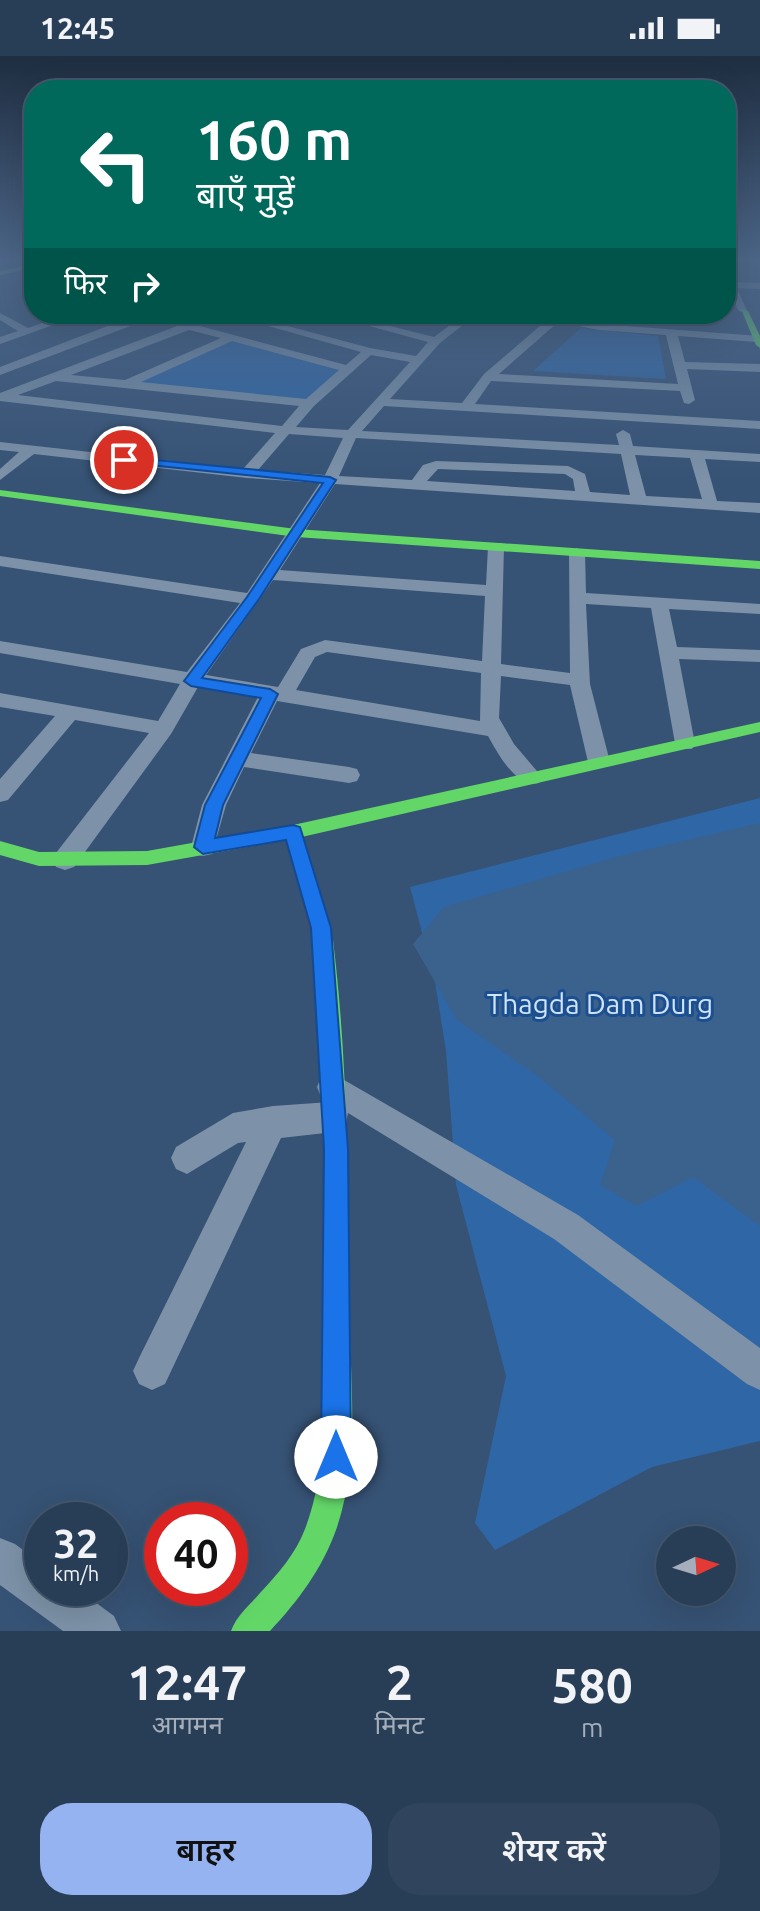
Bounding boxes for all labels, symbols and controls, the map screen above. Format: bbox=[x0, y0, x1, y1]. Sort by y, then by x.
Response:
text: 12:45 bbox=[40, 11, 115, 45]
text: 160 m bbox=[196, 108, 352, 171]
icon: left bbox=[64, 112, 168, 216]
text: बाएँ मुड़ें bbox=[196, 174, 295, 215]
icon: right bbox=[123, 264, 167, 308]
text: फिर bbox=[64, 266, 107, 300]
pin bbox=[90, 426, 158, 494]
icon: arrive bbox=[102, 438, 146, 482]
park label: Thagda Dam Durg bbox=[487, 988, 713, 1019]
position arrow bbox=[294, 1415, 378, 1499]
speed limit sign: 40 bbox=[144, 1502, 248, 1606]
text: 32 bbox=[53, 1521, 99, 1566]
north arrow bbox=[656, 1526, 736, 1606]
map controls bbox=[656, 1526, 736, 1606]
text: km/h bbox=[53, 1562, 99, 1585]
text: 12:47 bbox=[127, 1655, 247, 1709]
text: 2 bbox=[386, 1655, 413, 1709]
text: 580 bbox=[552, 1658, 633, 1712]
text: आगमन bbox=[152, 1710, 223, 1739]
text: मिनट bbox=[375, 1710, 424, 1739]
text: m bbox=[581, 1713, 603, 1742]
button: बाहर bbox=[40, 1803, 372, 1895]
button: शेयर करें bbox=[388, 1803, 720, 1895]

